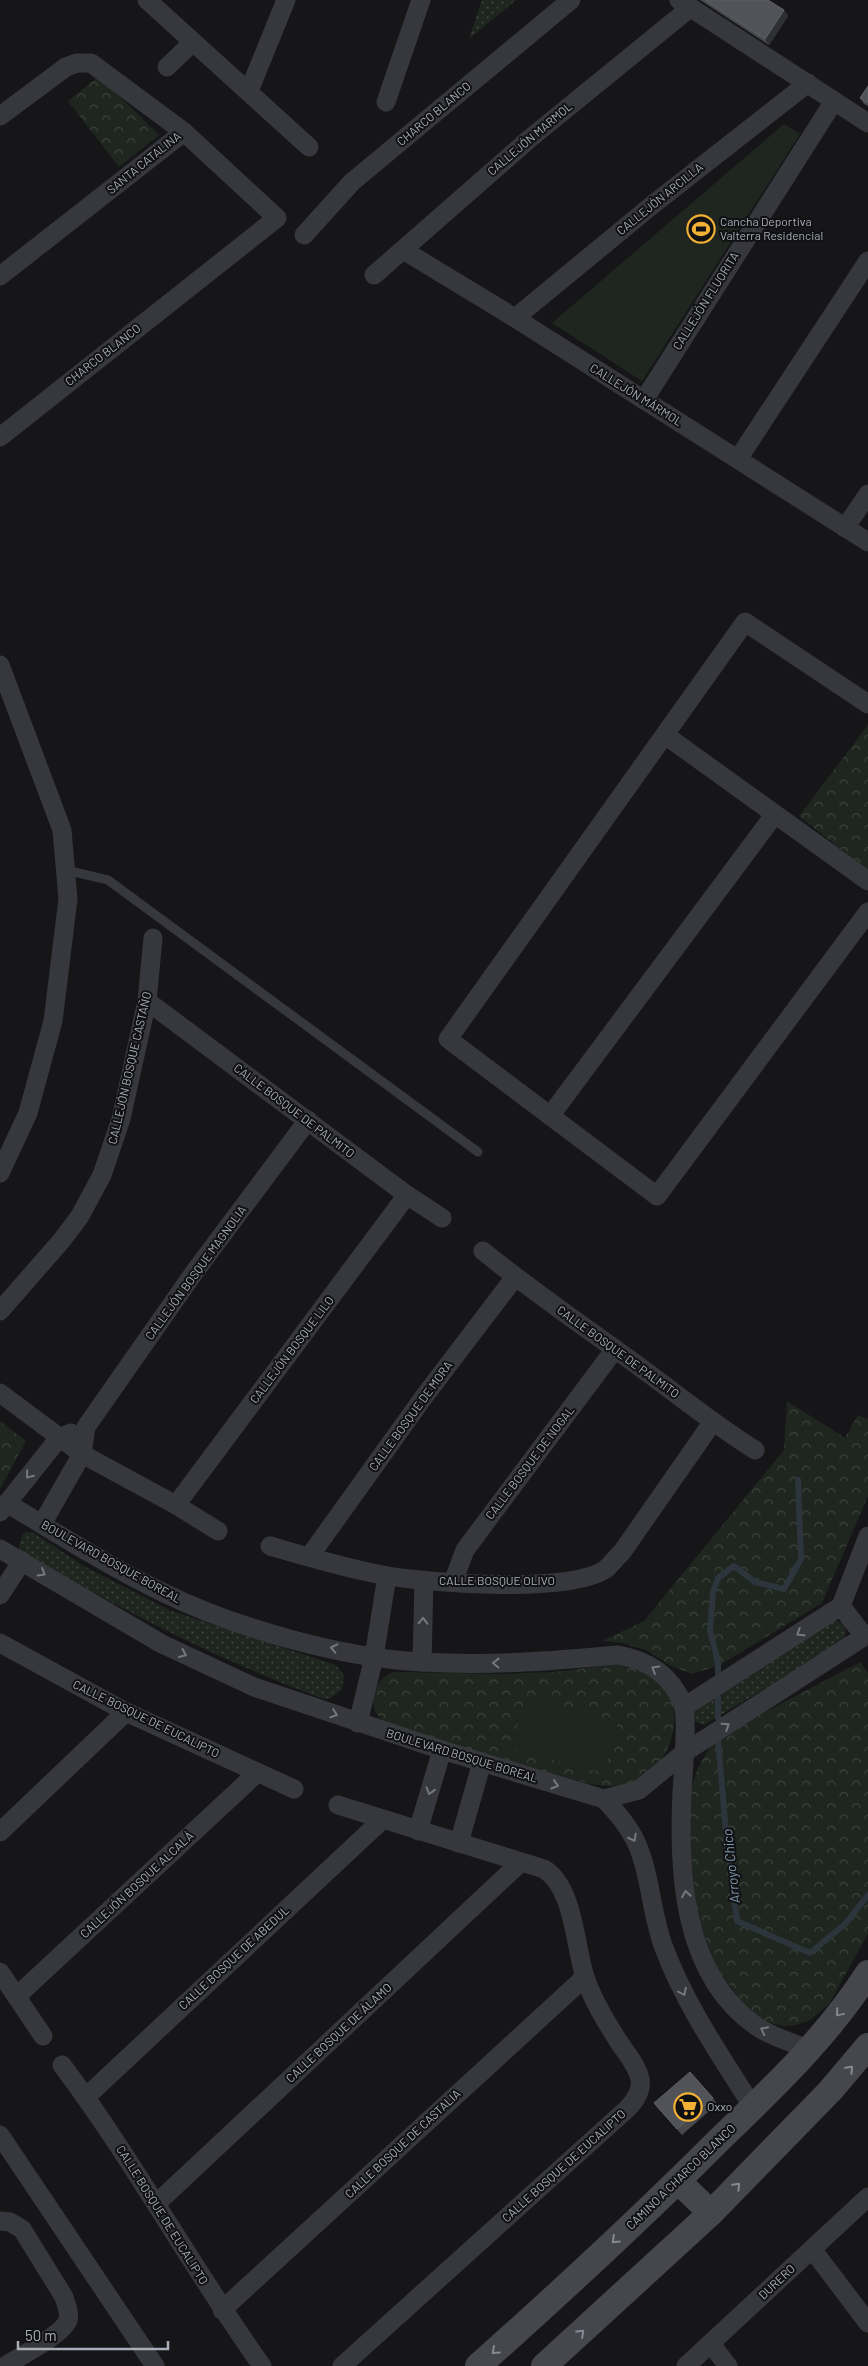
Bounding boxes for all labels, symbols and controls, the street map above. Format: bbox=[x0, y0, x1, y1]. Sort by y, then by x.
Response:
street label: CHARCO BLANCO bbox=[394, 78, 473, 148]
street label: CALLEJÓN MARMOL bbox=[484, 99, 575, 178]
street label: SANTA CATALINA bbox=[104, 128, 183, 196]
street label: CALLEJÓN ARCILLA bbox=[614, 159, 705, 237]
sports icon: Cancha Deportiva Valterra Residencial bbox=[686, 214, 716, 244]
place label: Cancha Deportiva Valterra Residencial bbox=[720, 214, 823, 242]
street label: CALLEJÓN FLUORITA bbox=[669, 249, 741, 352]
street label: CHARCO BLANCO bbox=[62, 320, 143, 388]
street label: CALLEJÓN MÁRMOL bbox=[588, 360, 685, 428]
street label: CALLEJÓN BOSQUE CASTAÑO bbox=[105, 990, 153, 1146]
street label: CALLE BOSQUE DE PALMITO bbox=[231, 1060, 358, 1160]
street label: CALLEJÓN BOSQUE MAGNOLIA bbox=[142, 1203, 249, 1342]
street label: CALLEJÓN BOSQUE LILO bbox=[246, 1293, 336, 1406]
street label: CALLE BOSQUE DE PALMITO bbox=[555, 1302, 682, 1400]
street label: CALLE BOSQUE DE MORA bbox=[366, 1358, 455, 1473]
street label: CALLE BOSQUE DE NOGAL bbox=[482, 1403, 577, 1522]
one-way arrow bbox=[27, 1469, 35, 1478]
street label: BOULEVARD BOSQUE BOREAL bbox=[39, 1517, 184, 1605]
one-way arrow bbox=[37, 1566, 46, 1576]
street label: CALLE BOSQUE OLIVO bbox=[439, 1573, 555, 1587]
one-way arrow bbox=[418, 1617, 428, 1624]
one-way arrow bbox=[796, 1626, 805, 1636]
one-way arrow bbox=[330, 1643, 339, 1654]
one-way arrow bbox=[178, 1648, 187, 1658]
one-way arrow bbox=[491, 1658, 499, 1669]
one-way arrow bbox=[651, 1665, 660, 1675]
street label: CALLE BOSQUE DE EUCALIPTO bbox=[71, 1676, 222, 1760]
one-way arrow bbox=[329, 1708, 337, 1718]
one-way arrow bbox=[720, 1722, 729, 1732]
street label: BOULEVARD BOSQUE BOREAL bbox=[385, 1725, 540, 1785]
one-way arrow bbox=[551, 1779, 559, 1789]
one-way arrow bbox=[426, 1786, 436, 1794]
street label: CALLEJÓN BOSQUE ALCALÁ bbox=[77, 1828, 196, 1940]
water label: Arroyo Chico bbox=[718, 1828, 743, 1904]
one-way arrow bbox=[627, 1833, 637, 1842]
one-way arrow bbox=[681, 1890, 691, 1898]
street label: CALLE BOSQUE DE ABEDUL bbox=[175, 1902, 291, 2012]
street label: CALLE BOSQUE DE ÁLAMO bbox=[283, 1980, 394, 2085]
one-way arrow bbox=[677, 1987, 687, 1996]
one-way arrow bbox=[836, 2007, 845, 2016]
one-way arrow bbox=[760, 2026, 769, 2036]
one-way arrow bbox=[844, 2065, 853, 2074]
street label: CALLE BOSQUE DE CASTALIA bbox=[342, 2086, 463, 2200]
supermarket icon: Oxxo bbox=[673, 2092, 703, 2122]
place label: Oxxo bbox=[707, 2099, 732, 2113]
street label: CALLE BOSQUE DE EUCALIPTO bbox=[499, 2106, 628, 2224]
street label: CAMINO A CHARCO BLANCO bbox=[623, 2121, 738, 2232]
street label: CALLE BOSQUE DE EUCALIPTO bbox=[114, 2142, 212, 2287]
one-way arrow bbox=[731, 2183, 740, 2192]
one-way arrow bbox=[611, 2234, 620, 2243]
street label: DURERO bbox=[755, 2261, 797, 2302]
scale bar bbox=[18, 2318, 168, 2350]
text: 50 m bbox=[25, 2326, 57, 2344]
one-way arrow bbox=[575, 2330, 584, 2339]
one-way arrow bbox=[492, 2345, 501, 2354]

